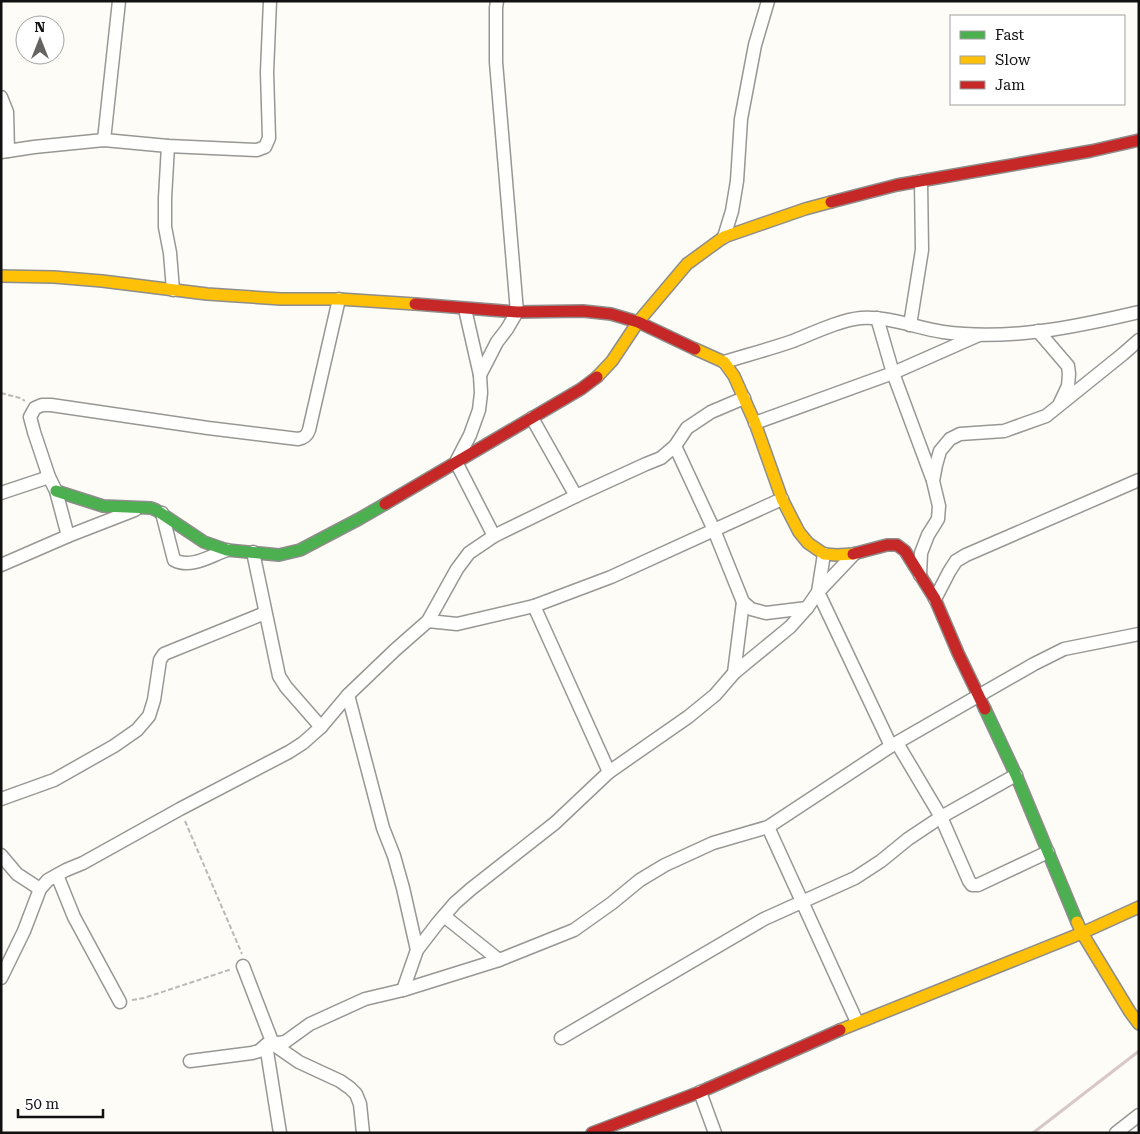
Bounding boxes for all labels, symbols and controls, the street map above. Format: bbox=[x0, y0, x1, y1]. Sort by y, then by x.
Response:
north arrow bbox=[15, 15, 65, 65]
legend bbox=[950, 15, 1125, 105]
text: N bbox=[35, 19, 46, 35]
text: Fast bbox=[995, 26, 1025, 44]
text: Slow bbox=[995, 51, 1031, 69]
text: Jam bbox=[995, 76, 1025, 94]
scale bar bbox=[18, 1086, 102, 1118]
text: 50 m bbox=[25, 1095, 60, 1113]

